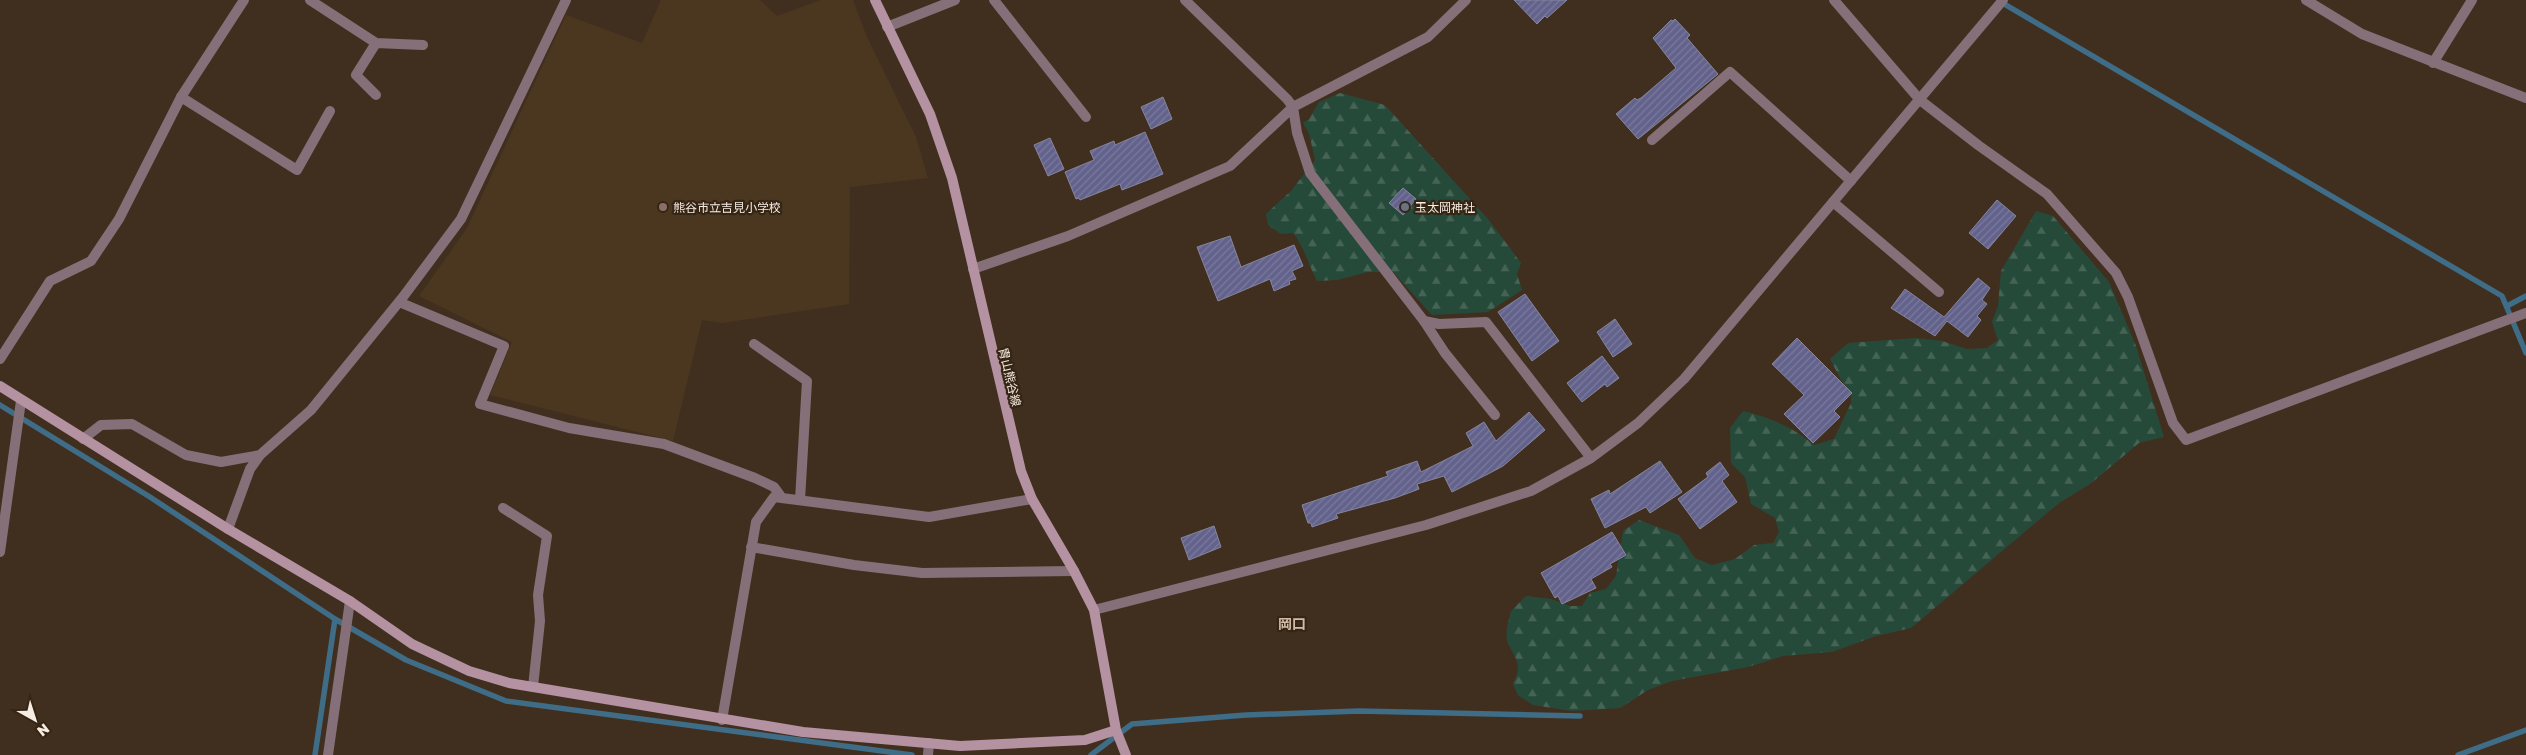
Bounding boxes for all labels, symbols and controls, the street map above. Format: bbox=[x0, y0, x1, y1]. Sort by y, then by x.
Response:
place label: 熊谷市立吉見小学校 bbox=[673, 200, 781, 215]
place label: 玉太岡神社 bbox=[1415, 200, 1475, 215]
marker: 熊谷市立吉見小学校 bbox=[657, 201, 669, 213]
marker: 玉太岡神社 bbox=[1399, 201, 1411, 213]
street label: 胄山熊谷線 bbox=[996, 346, 1024, 408]
district label: 岡口 bbox=[1278, 615, 1306, 632]
north arrow bbox=[10, 695, 60, 745]
text: N bbox=[34, 721, 53, 740]

